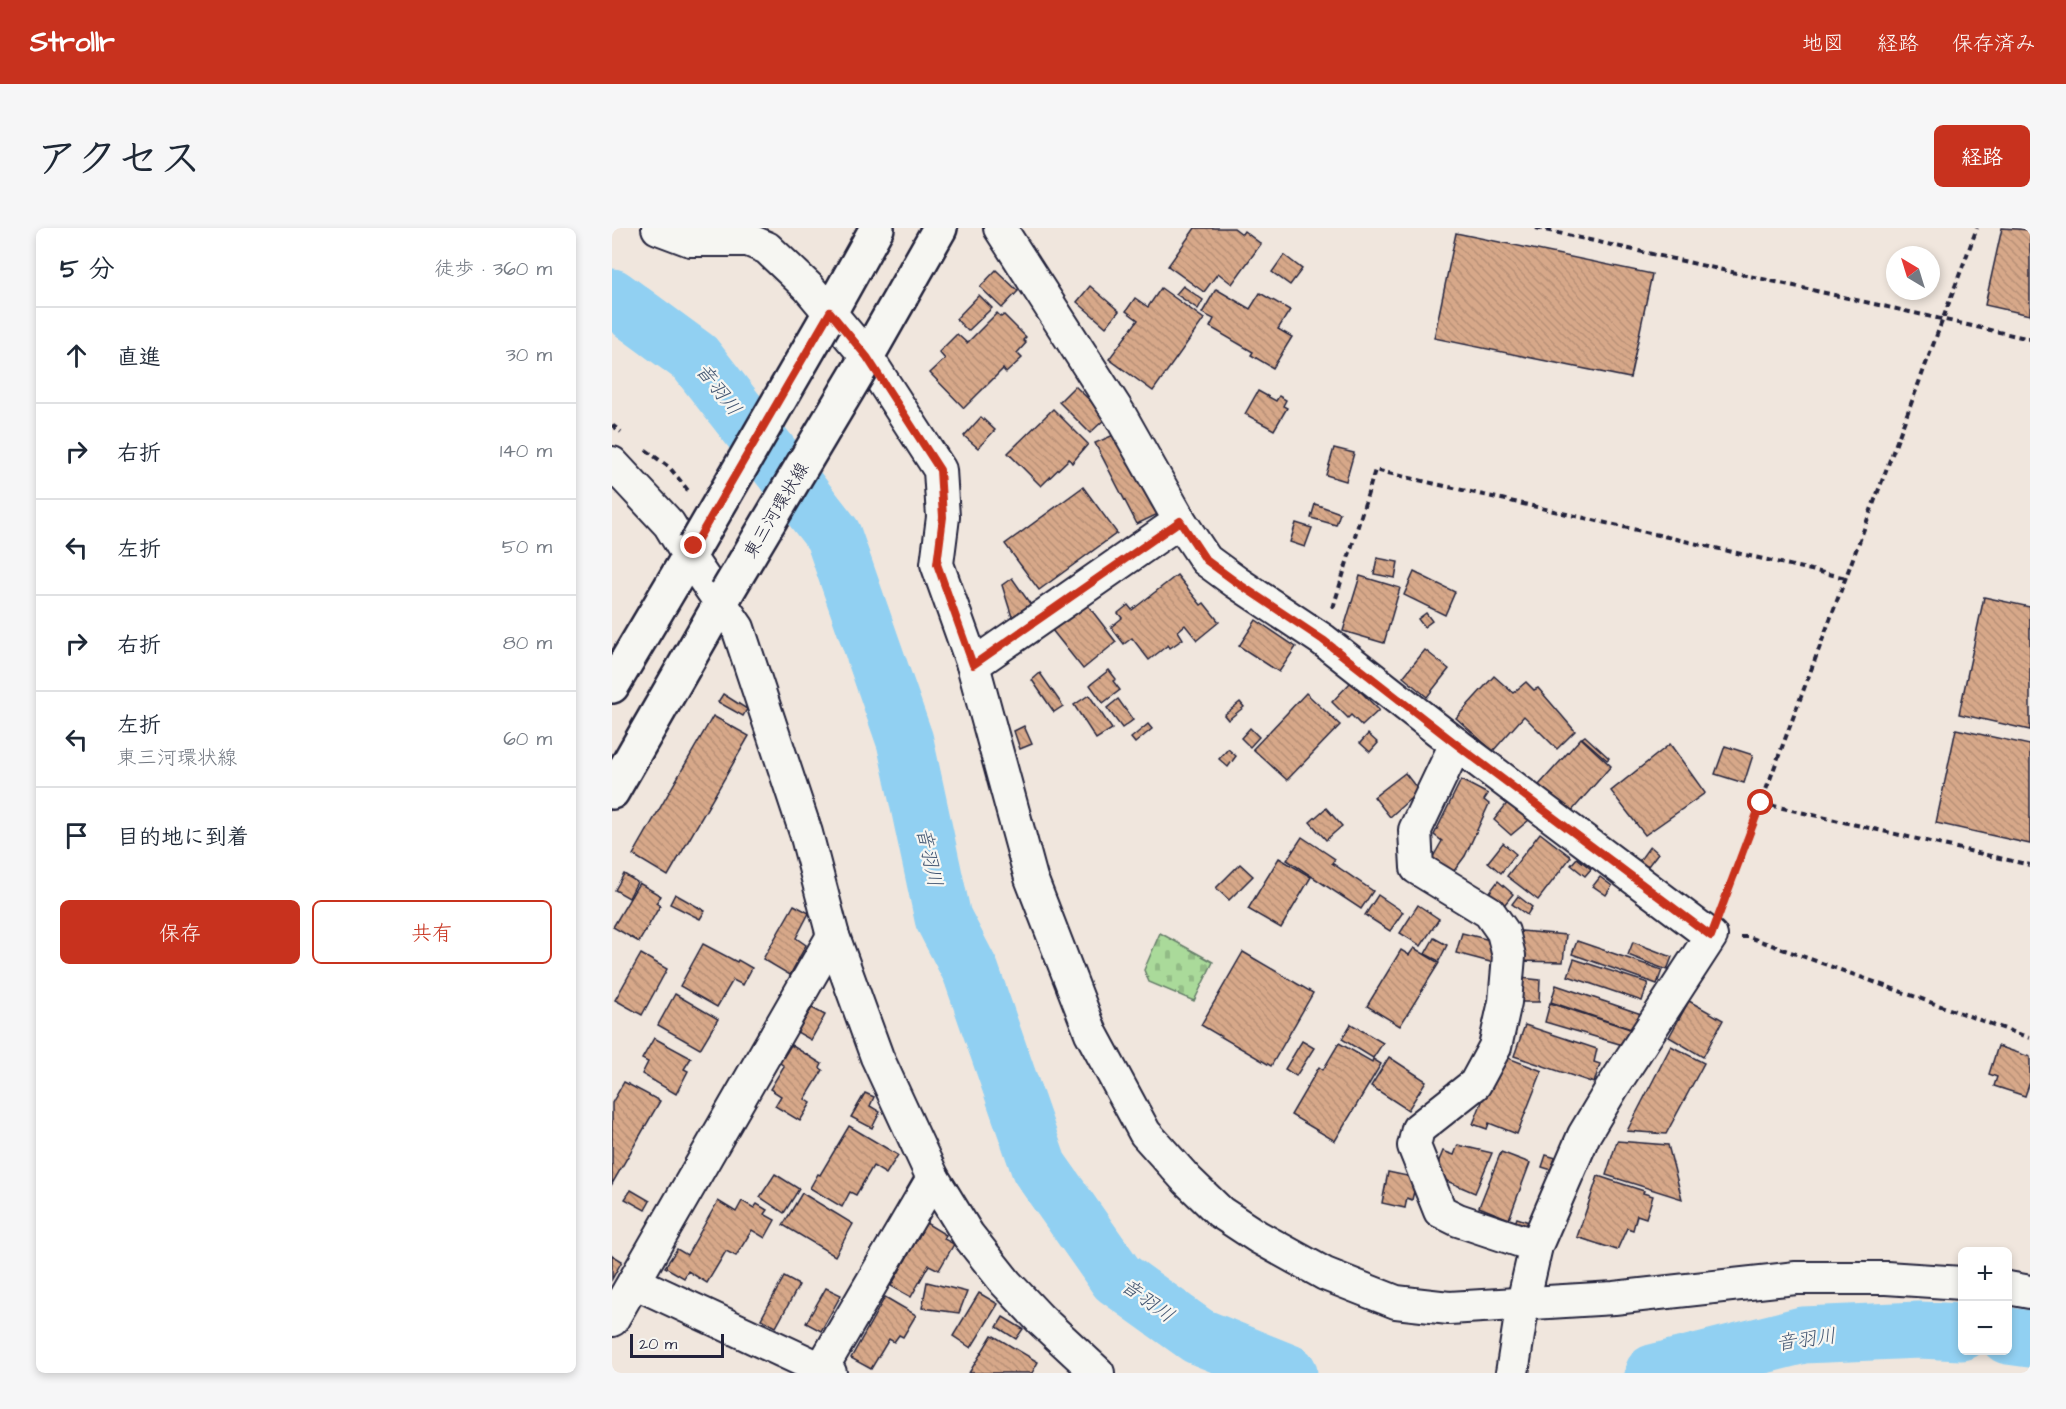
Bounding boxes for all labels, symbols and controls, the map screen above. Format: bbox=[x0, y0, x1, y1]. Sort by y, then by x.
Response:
text: Strollr bbox=[30, 23, 115, 62]
text: 地図 bbox=[1802, 29, 1844, 58]
text: 経路 bbox=[1877, 29, 1919, 58]
text: 保存済み bbox=[1952, 29, 2036, 58]
button: 経路 bbox=[1934, 125, 2030, 187]
text: アクセス bbox=[36, 131, 201, 189]
north arrow bbox=[1886, 246, 1940, 300]
text: 5 分 bbox=[60, 251, 115, 287]
text: 徒歩 · 360 m bbox=[434, 255, 552, 283]
icon: ahead bbox=[60, 339, 93, 372]
text: 30 m bbox=[506, 341, 552, 369]
text: 直進 bbox=[117, 342, 161, 373]
water label: 音羽川 bbox=[689, 357, 748, 422]
icon: right bbox=[60, 435, 93, 468]
text: 140 m bbox=[500, 437, 552, 465]
text: 右折 bbox=[117, 438, 161, 469]
street label: 東三河環状線 bbox=[738, 458, 815, 563]
icon: left bbox=[60, 531, 93, 564]
route end bbox=[680, 532, 706, 558]
text: 50 m bbox=[502, 533, 552, 561]
text: 左折 bbox=[117, 534, 161, 565]
icon: right bbox=[60, 627, 93, 660]
text: 80 m bbox=[503, 629, 552, 657]
text: 右折 bbox=[117, 630, 161, 661]
text: 左折 bbox=[117, 710, 161, 741]
icon: left bbox=[60, 723, 93, 756]
text: 60 m bbox=[503, 725, 552, 753]
text: 東三河環状線 bbox=[117, 744, 237, 772]
route start bbox=[1747, 789, 1773, 815]
icon: arrive bbox=[60, 819, 93, 852]
text: 目的地に到着 bbox=[117, 822, 249, 853]
water label: 音羽川 bbox=[909, 825, 949, 889]
button: 保存 bbox=[60, 900, 300, 964]
button: 共有 bbox=[312, 900, 552, 964]
map controls bbox=[1958, 1247, 2012, 1355]
button: + bbox=[1958, 1247, 2012, 1301]
water label: 音羽川 bbox=[1115, 1272, 1180, 1330]
button: − bbox=[1958, 1301, 2012, 1355]
water label: 音羽川 bbox=[1774, 1322, 1838, 1358]
scale bar bbox=[630, 1331, 724, 1358]
text: 20 m bbox=[639, 1333, 677, 1355]

